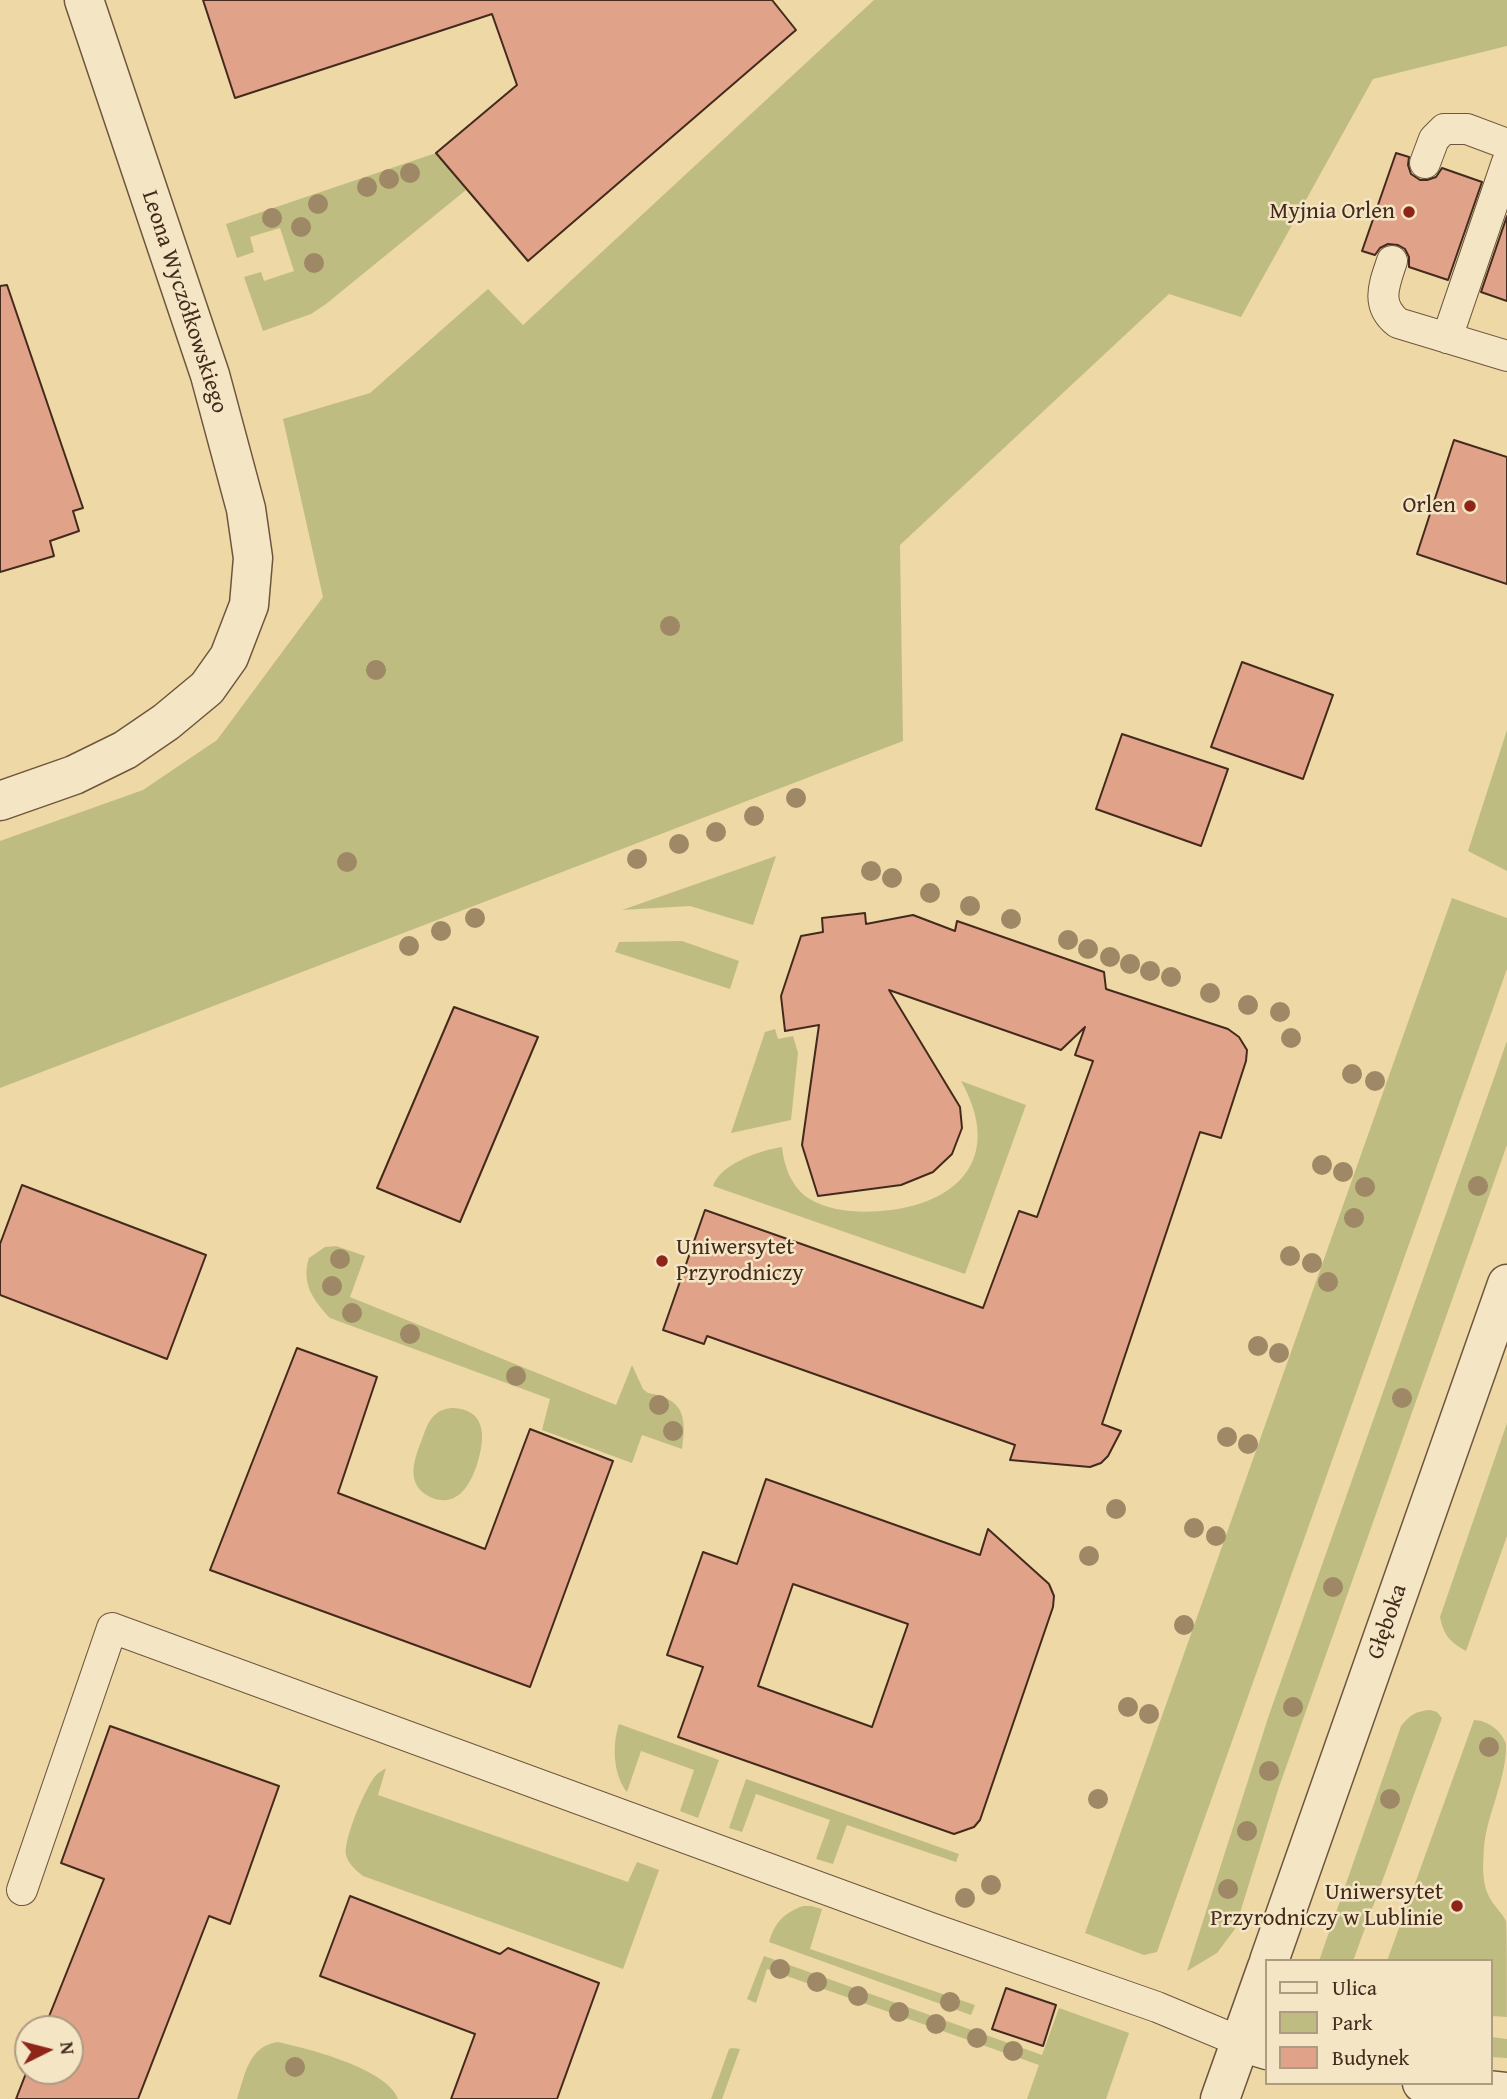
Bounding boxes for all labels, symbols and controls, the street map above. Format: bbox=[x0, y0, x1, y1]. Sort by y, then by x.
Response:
street label: Leona Wyczółkowskiego bbox=[135, 187, 233, 417]
place label: Myjnia Orlen bbox=[1270, 198, 1395, 226]
marker: Myjnia Orlen bbox=[1401, 204, 1417, 220]
place label: Orlen bbox=[1402, 492, 1456, 520]
marker: Orlen bbox=[1462, 498, 1478, 514]
place label: Uniwersytet Przyrodniczy bbox=[676, 1234, 804, 1288]
marker: Uniwersytet Przyrodniczy bbox=[654, 1253, 670, 1269]
street label: Głęboka bbox=[1362, 1581, 1414, 1663]
place label: Uniwersytet Przyrodniczy w Lublinie bbox=[1210, 1879, 1443, 1933]
marker: Uniwersytet Przyrodniczy w Lublinie bbox=[1449, 1898, 1465, 1914]
legend bbox=[1266, 1959, 1493, 2085]
text: Ulica bbox=[1332, 1972, 1377, 2003]
text: Park bbox=[1332, 2007, 1373, 2038]
north arrow bbox=[14, 2015, 84, 2085]
text: N bbox=[53, 2040, 82, 2056]
text: Budynek bbox=[1332, 2042, 1409, 2073]

